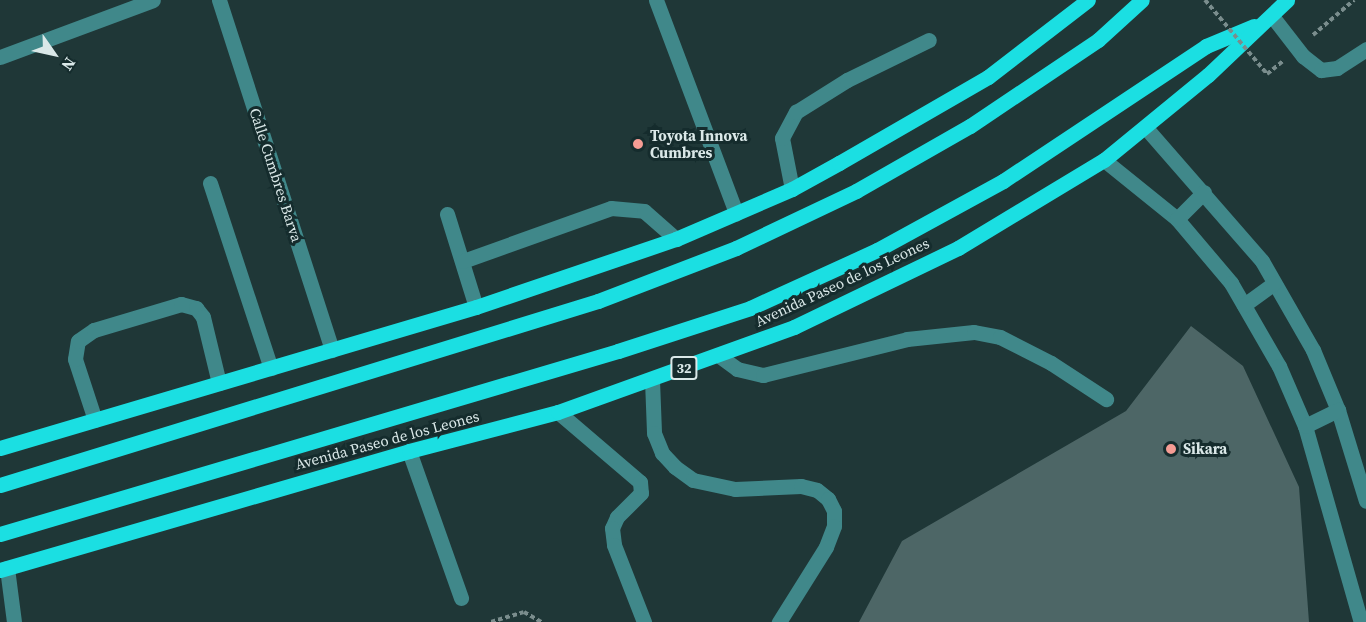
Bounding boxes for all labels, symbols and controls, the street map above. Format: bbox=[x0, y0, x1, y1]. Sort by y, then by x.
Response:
north arrow bbox=[24, 24, 84, 84]
text: N bbox=[57, 53, 81, 75]
street label: Calle Cumbres Barva bbox=[246, 106, 306, 244]
place label: Toyota Innova Cumbres bbox=[650, 126, 747, 161]
marker: Toyota Innova Cumbres bbox=[631, 137, 645, 151]
street label: Avenida Paseo de los Leones bbox=[752, 234, 932, 330]
road number: 32 bbox=[669, 357, 699, 379]
street label: Avenida Paseo de los Leones bbox=[293, 407, 481, 473]
place label: Sikara bbox=[1183, 440, 1227, 458]
marker: Sikara bbox=[1164, 442, 1178, 456]

